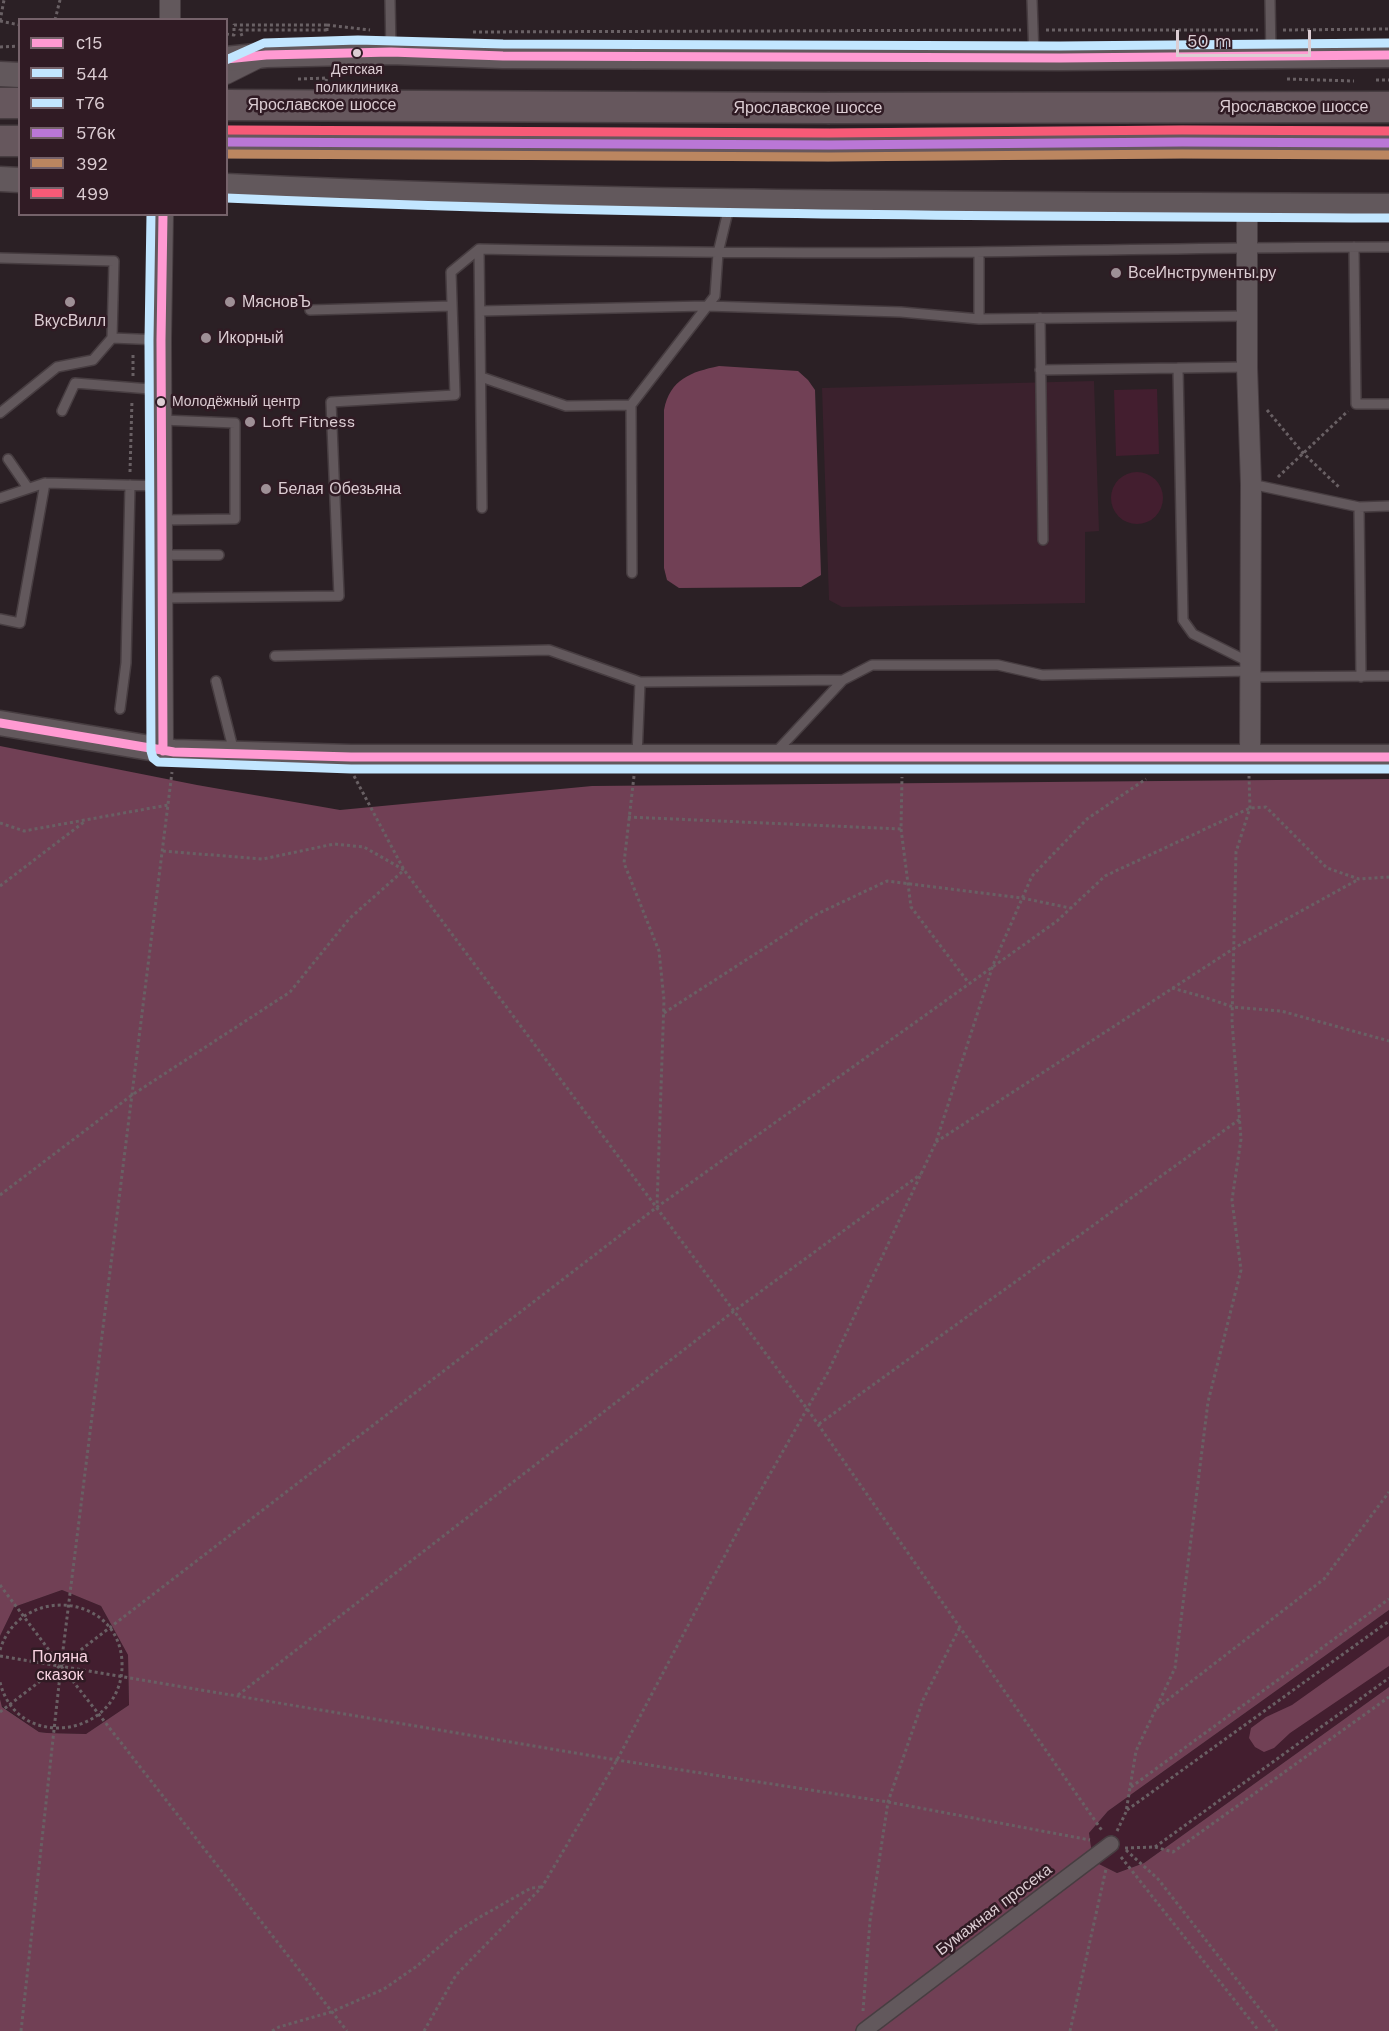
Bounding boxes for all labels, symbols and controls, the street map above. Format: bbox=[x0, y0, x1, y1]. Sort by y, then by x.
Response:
legend bbox=[18, 18, 228, 216]
scale bar bbox=[1179, 18, 1314, 56]
text: 50 m bbox=[1187, 30, 1232, 51]
text: с15 bbox=[76, 32, 103, 53]
marker: Детская поликлиника bbox=[351, 47, 363, 59]
place label: Детская поликлиника bbox=[315, 62, 399, 94]
text: 544 bbox=[76, 63, 108, 84]
text: т76 bbox=[76, 92, 105, 113]
street label: Ярославское шоссе bbox=[248, 95, 396, 115]
street label: Ярославское шоссе bbox=[1220, 97, 1368, 117]
street label: Ярославское шоссе bbox=[734, 98, 882, 118]
text: 576к bbox=[76, 122, 115, 143]
text: 392 bbox=[76, 153, 108, 174]
text: 499 bbox=[76, 183, 109, 204]
place label: ВсеИнструменты.ру bbox=[1128, 263, 1276, 283]
marker: ВсеИнструменты.ру bbox=[1109, 266, 1123, 280]
place label: МясновЪ bbox=[242, 292, 311, 312]
marker: ВкусВилл bbox=[63, 295, 77, 309]
marker: МясновЪ bbox=[223, 295, 237, 309]
place label: ВкусВилл bbox=[34, 311, 106, 331]
place label: Икорный bbox=[218, 328, 284, 348]
marker: Икорный bbox=[199, 331, 213, 345]
place label: Молодёжный центр bbox=[172, 394, 300, 410]
marker: Молодёжный центр bbox=[155, 396, 167, 408]
place label: Loft Fitness bbox=[262, 412, 355, 432]
marker: Loft Fitness bbox=[243, 415, 257, 429]
place label: Белая Обезьяна bbox=[278, 479, 401, 499]
marker: Белая Обезьяна bbox=[259, 482, 273, 496]
park label: Поляна сказок bbox=[32, 1647, 88, 1685]
street label: Бумажная просека bbox=[932, 1860, 1056, 1960]

